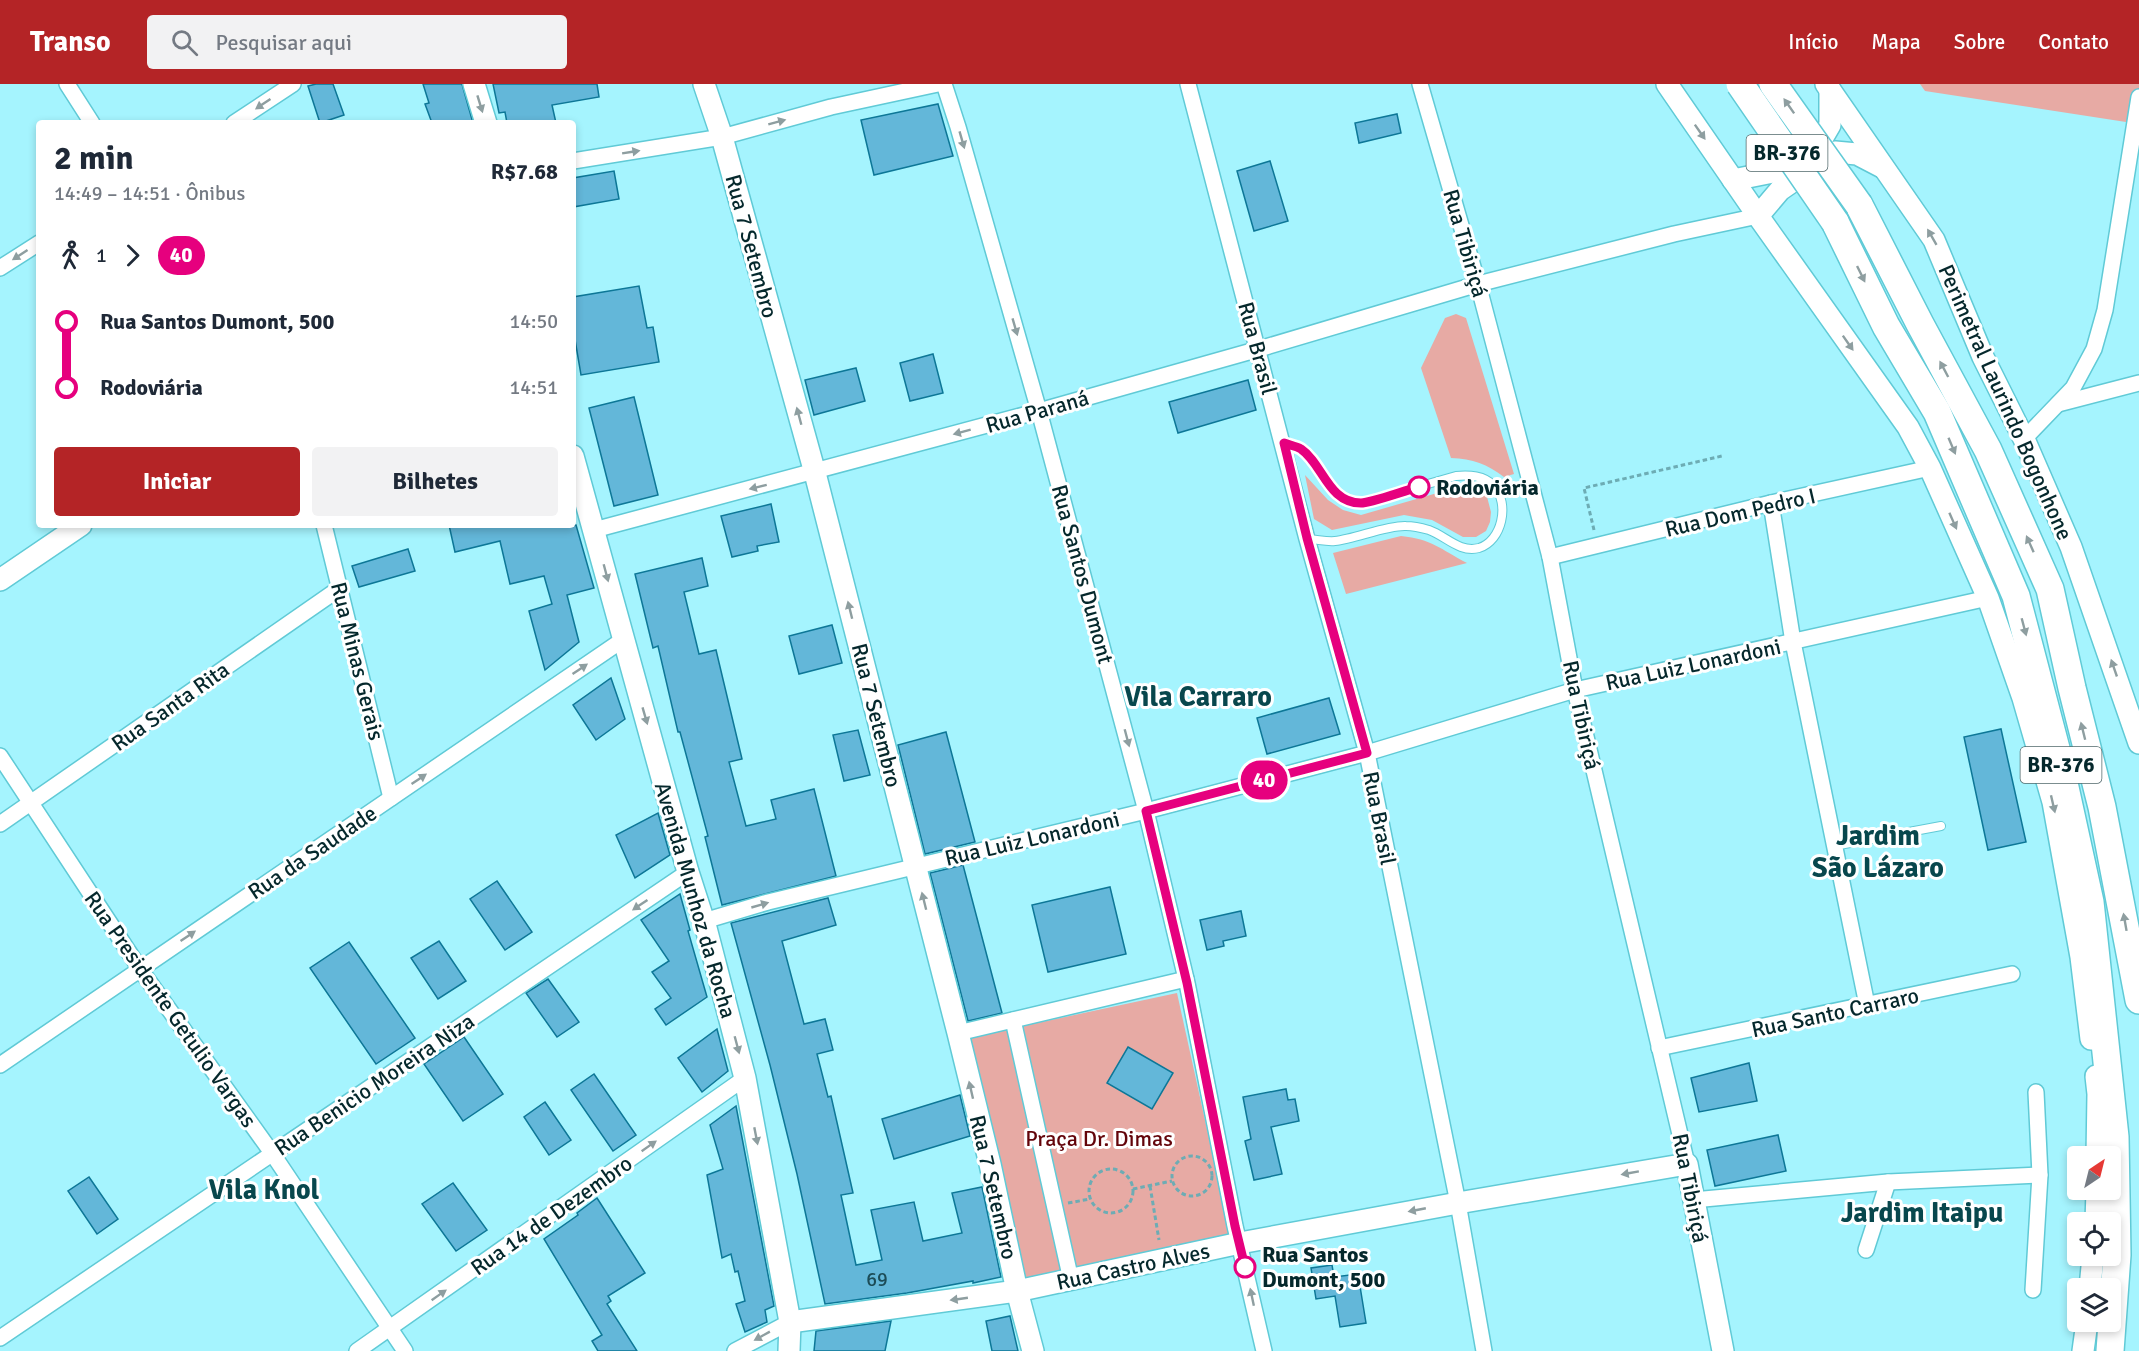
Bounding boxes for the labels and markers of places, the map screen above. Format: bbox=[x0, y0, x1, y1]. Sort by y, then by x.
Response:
place label: Rodoviária bbox=[1436, 474, 1539, 501]
marker: Rodoviária bbox=[1408, 476, 1430, 498]
place label: Rua Santos Dumont, 500 bbox=[1262, 1241, 1385, 1293]
marker: Rua Santos Dumont, 500 bbox=[1234, 1256, 1256, 1278]

